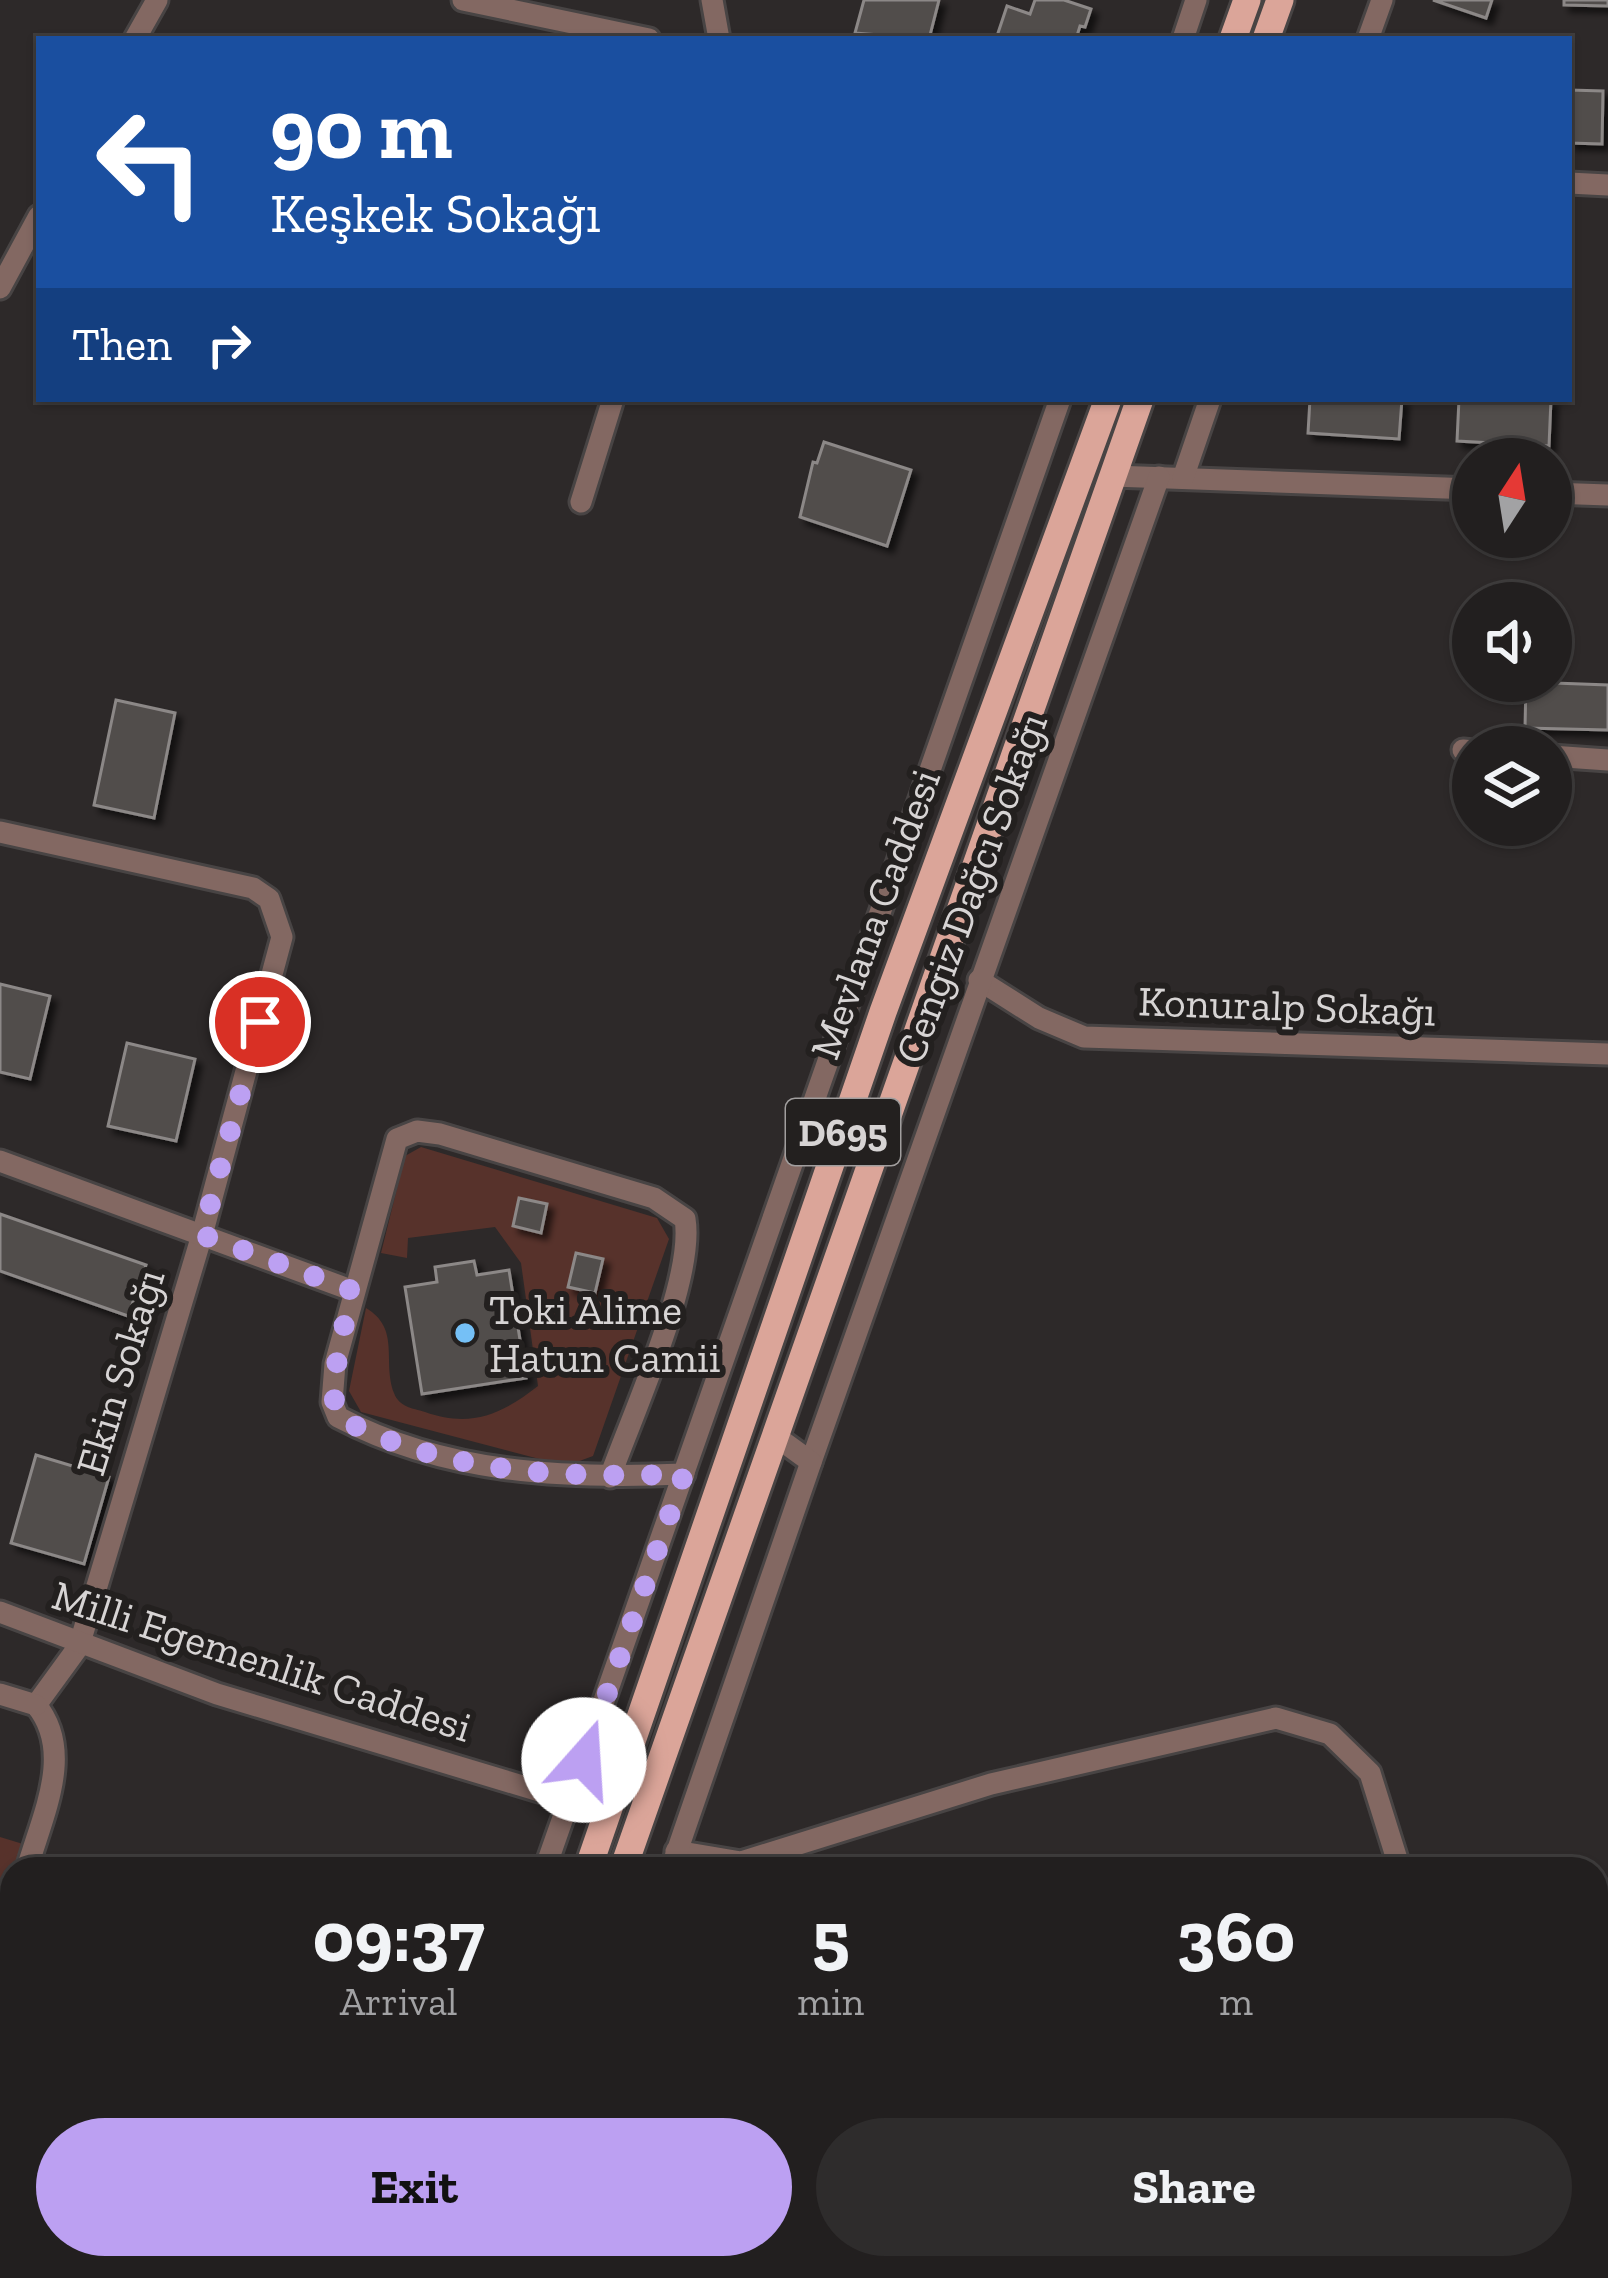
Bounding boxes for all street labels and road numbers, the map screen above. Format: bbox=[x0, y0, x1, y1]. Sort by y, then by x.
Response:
street label: Cengiz Dağcı Sokağı bbox=[884, 706, 1058, 1070]
street label: Mevlana Caddesi bbox=[799, 762, 951, 1066]
street label: Konuralp Sokağı bbox=[1137, 975, 1437, 1037]
road number: D695 bbox=[786, 1099, 900, 1165]
street label: Ekin Sokağı bbox=[65, 1263, 175, 1481]
street label: Milli Egemenlik Caddesi bbox=[46, 1569, 478, 1753]

